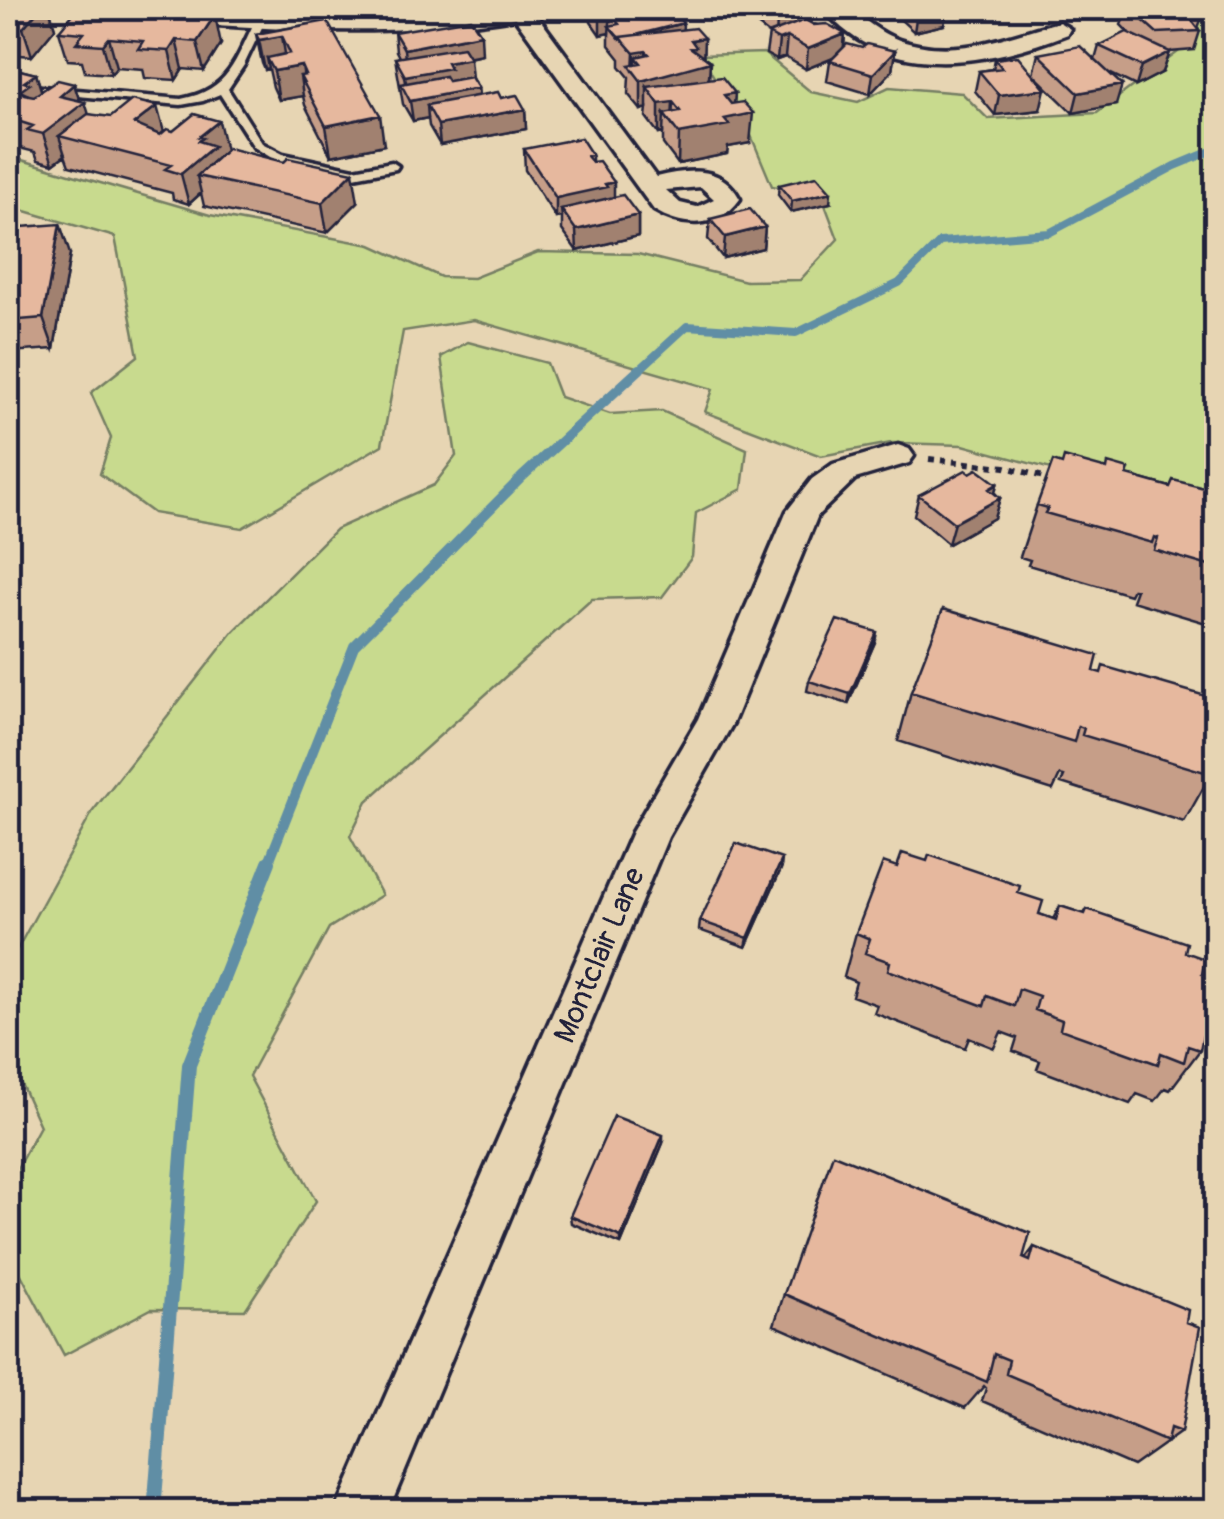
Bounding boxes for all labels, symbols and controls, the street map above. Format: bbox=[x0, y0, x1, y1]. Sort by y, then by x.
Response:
street label: Montclair Lane bbox=[546, 862, 653, 1048]

